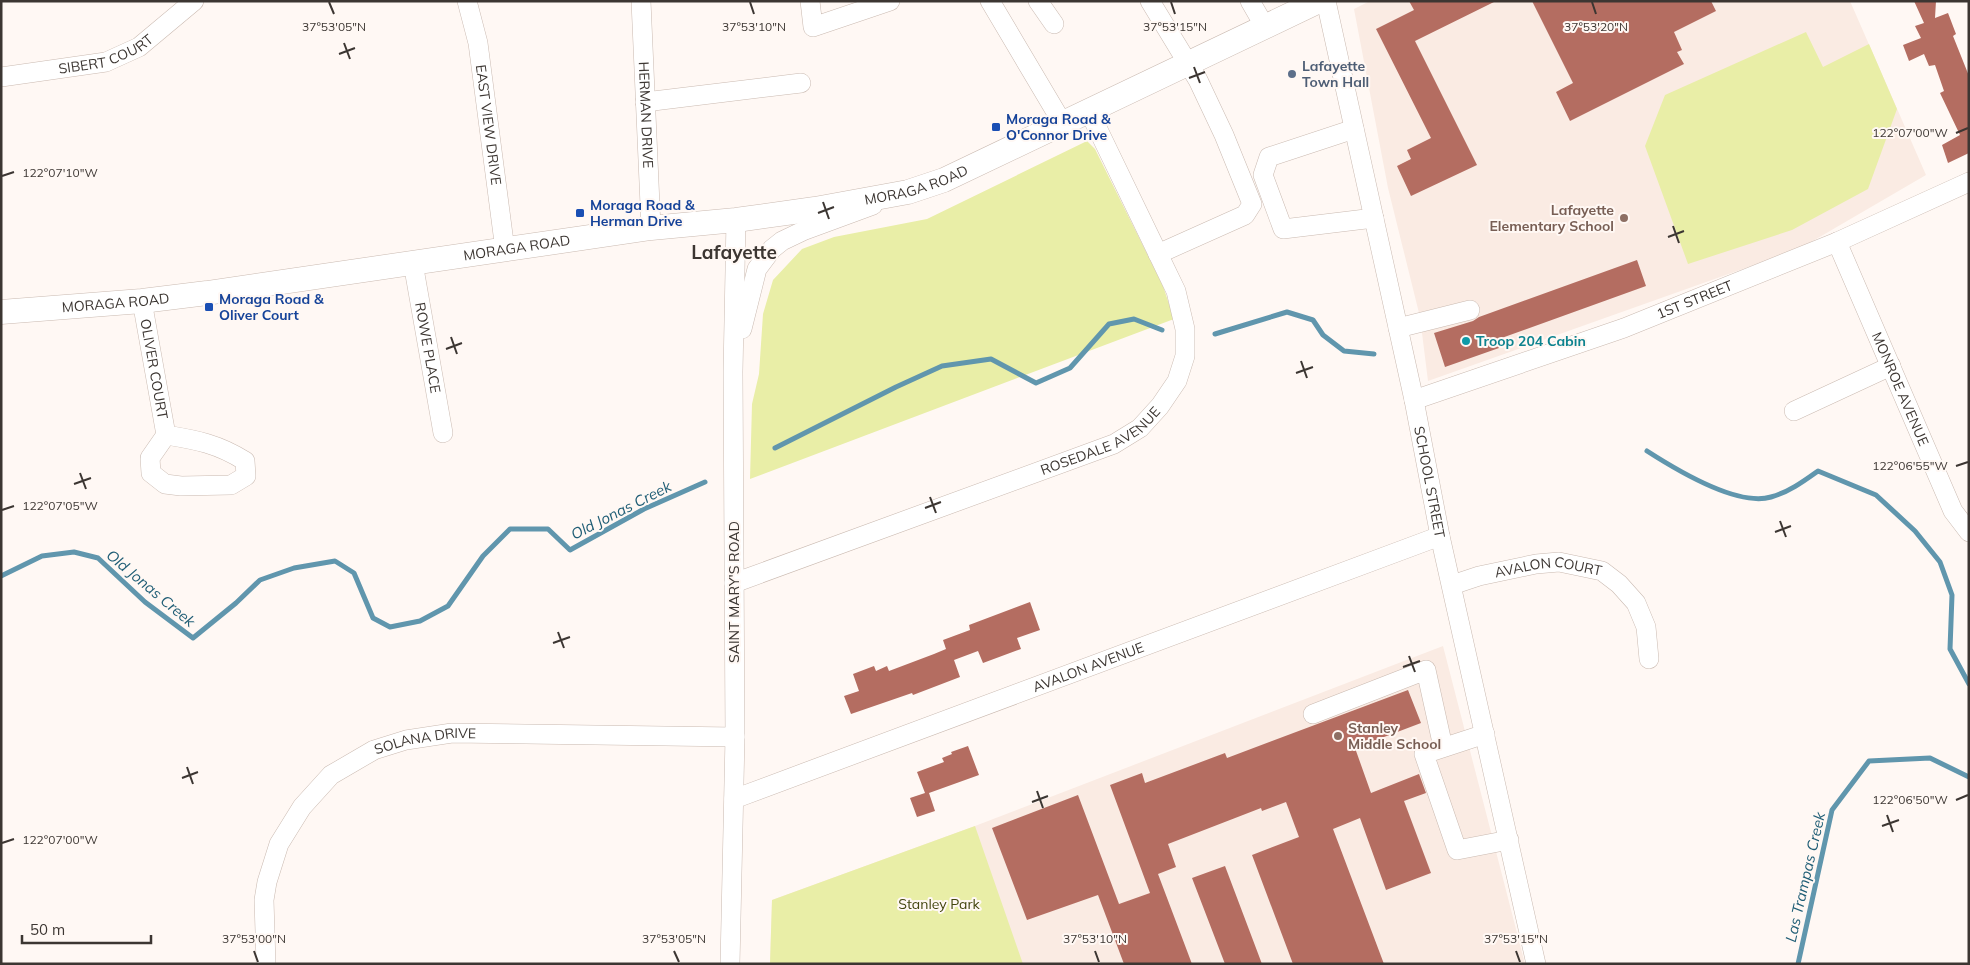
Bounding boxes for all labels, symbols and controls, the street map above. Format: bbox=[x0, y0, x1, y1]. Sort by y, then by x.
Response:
text: 37°53'05"N bbox=[302, 19, 366, 34]
text: 37°53'10"N bbox=[722, 19, 786, 34]
text: 37°53'15"N bbox=[1143, 19, 1207, 34]
text: 37°53'20"N bbox=[1564, 19, 1628, 34]
street label: SIBERT COURT bbox=[57, 30, 157, 78]
place label: Lafayette Town Hall bbox=[1302, 57, 1369, 91]
street label: HERMAN DRIVE bbox=[635, 61, 657, 169]
street label: EAST VIEW DRIVE bbox=[472, 63, 505, 186]
marker: Lafayette Town Hall bbox=[1286, 68, 1298, 80]
place label: Moraga Road & O'Connor Drive bbox=[1006, 110, 1111, 144]
marker: Moraga Road & O'Connor Drive bbox=[990, 121, 1002, 133]
text: 122°07'00"W bbox=[1872, 125, 1948, 140]
street label: MORAGA ROAD bbox=[863, 161, 971, 209]
text: 122°07'10"W bbox=[22, 165, 98, 180]
place label: Moraga Road & Herman Drive bbox=[590, 196, 695, 230]
place label: Lafayette Elementary School bbox=[1490, 201, 1614, 235]
marker: Moraga Road & Herman Drive bbox=[574, 207, 586, 219]
marker: Lafayette Elementary School bbox=[1618, 212, 1630, 224]
street label: MORAGA ROAD bbox=[462, 231, 571, 264]
district label: Lafayette bbox=[691, 240, 777, 264]
street label: 1ST STREET bbox=[1654, 276, 1736, 323]
street label: MORAGA ROAD bbox=[61, 289, 170, 316]
place label: Moraga Road & Oliver Court bbox=[219, 290, 324, 324]
marker: Moraga Road & Oliver Court bbox=[203, 301, 215, 313]
street label: ROWE PLACE bbox=[411, 301, 445, 395]
street label: OLIVER COURT bbox=[136, 317, 172, 421]
street label: MONROE AVENUE bbox=[1868, 329, 1933, 449]
place label: Troop 204 Cabin bbox=[1476, 332, 1586, 350]
marker: Troop 204 Cabin bbox=[1460, 335, 1472, 347]
street label: ROSEDALE AVENUE bbox=[1038, 403, 1164, 479]
street label: SCHOOL STREET bbox=[1410, 425, 1449, 540]
text: 122°06'55"W bbox=[1872, 458, 1948, 473]
water label: Old Jonas Creek bbox=[568, 476, 676, 544]
text: 122°07'05"W bbox=[22, 498, 98, 513]
street label: SAINT MARY'S ROAD bbox=[725, 521, 743, 663]
water label: Old Jonas Creek bbox=[103, 545, 200, 632]
street label: AVALON COURT bbox=[1493, 552, 1604, 582]
street label: AVALON AVENUE bbox=[1030, 638, 1146, 696]
place label: Stanley Middle School bbox=[1348, 719, 1441, 753]
street label: SOLANA DRIVE bbox=[372, 724, 476, 758]
marker: Stanley Middle School bbox=[1332, 730, 1344, 742]
text: 122°06'50"W bbox=[1872, 792, 1948, 807]
water label: Las Trampas Creek bbox=[1781, 809, 1830, 944]
text: 122°07'00"W bbox=[22, 832, 98, 847]
park label: Stanley Park bbox=[898, 895, 981, 913]
scale bar bbox=[22, 912, 151, 944]
text: 50 m bbox=[30, 920, 65, 939]
text: 37°53'00"N bbox=[222, 931, 286, 946]
text: 37°53'05"N bbox=[642, 931, 706, 946]
text: 37°53'10"N bbox=[1063, 931, 1127, 946]
text: 37°53'15"N bbox=[1484, 931, 1548, 946]

